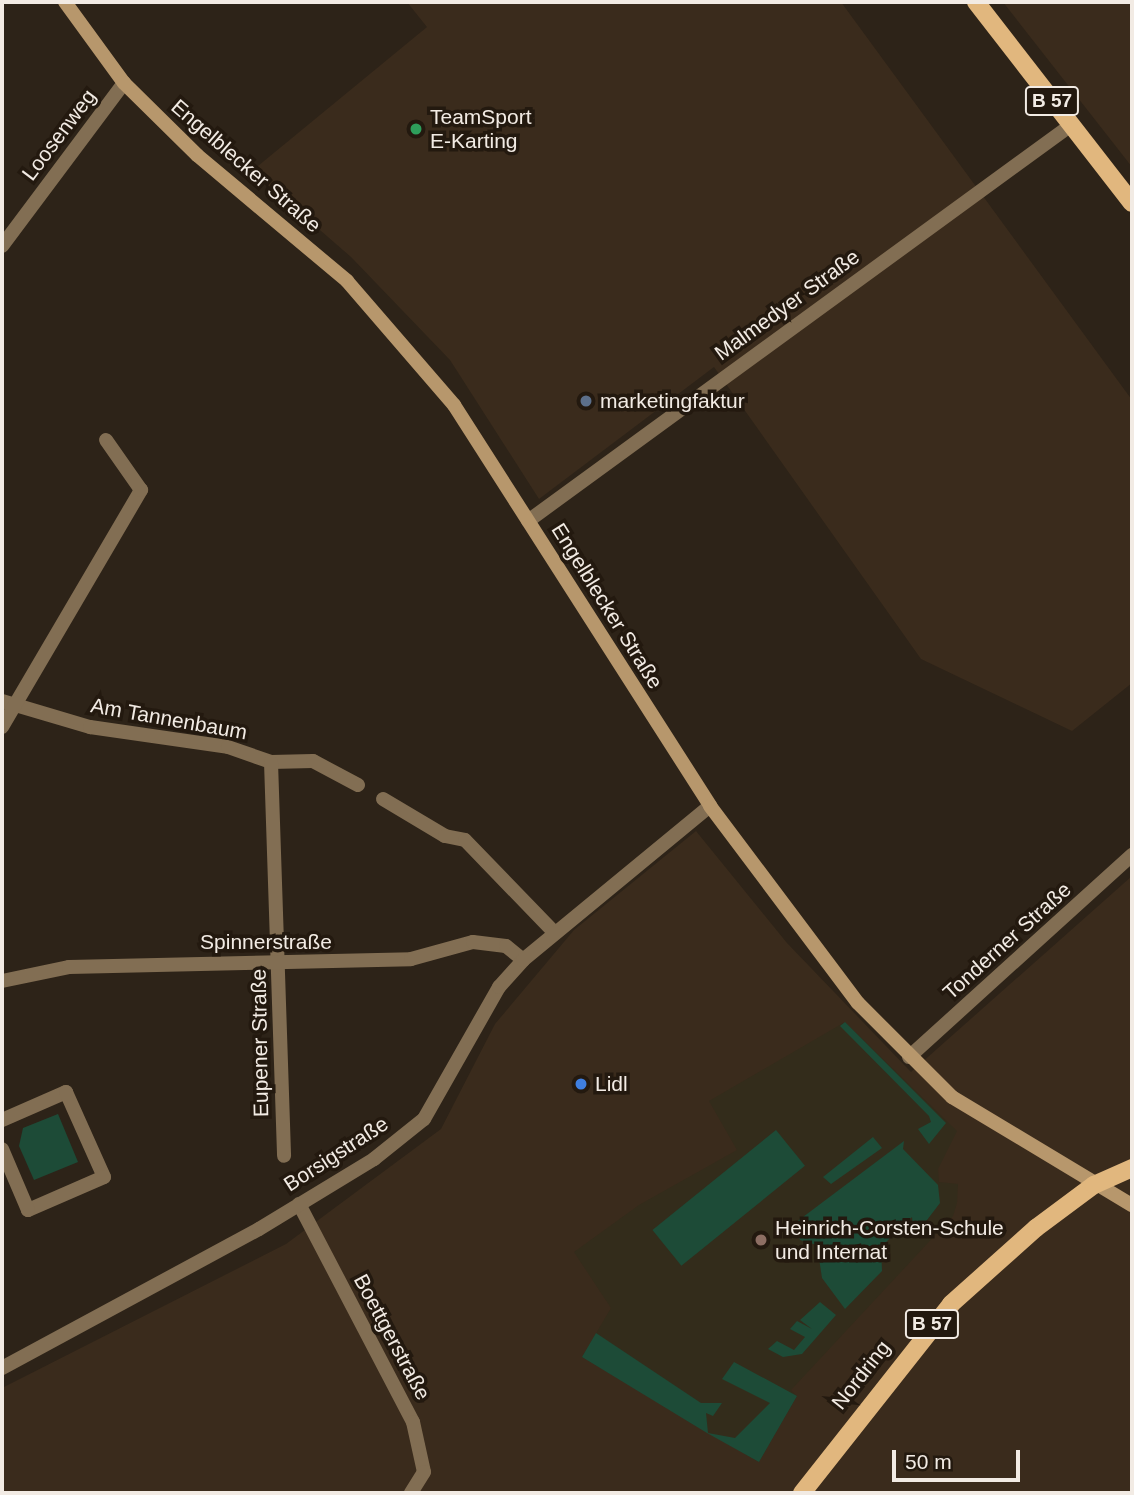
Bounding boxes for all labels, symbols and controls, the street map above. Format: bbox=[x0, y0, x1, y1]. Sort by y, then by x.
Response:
street label: Loosenweg bbox=[17, 85, 101, 185]
road number: B 57 bbox=[1024, 86, 1080, 116]
street label: Engelblecker Straße bbox=[166, 94, 326, 238]
place label: TeamSport E-Karting bbox=[430, 104, 532, 154]
marker: TeamSport E-Karting bbox=[408, 121, 424, 137]
street label: Malmedyer Straße bbox=[710, 244, 864, 366]
place label: marketingfaktur bbox=[600, 388, 745, 414]
marker: marketingfaktur bbox=[578, 393, 594, 409]
street label: Engelblecker Straße bbox=[546, 519, 668, 693]
street label: Am Tannenbaum bbox=[89, 693, 249, 745]
street label: Tonderner Straße bbox=[938, 877, 1076, 1005]
street label: Spinnerstraße bbox=[200, 929, 332, 955]
street label: Eupener Straße bbox=[246, 969, 274, 1117]
place label: Lidl bbox=[595, 1071, 628, 1097]
marker: Lidl bbox=[573, 1076, 589, 1092]
street label: Borsigstraße bbox=[279, 1111, 393, 1197]
place label: Heinrich-Corsten-Schule und Internat bbox=[775, 1215, 1004, 1265]
marker: Heinrich-Corsten-Schule und Internat bbox=[753, 1232, 769, 1248]
street label: Boettgerstraße bbox=[348, 1270, 436, 1404]
road number: B 57 bbox=[904, 1308, 960, 1340]
street label: Nordring bbox=[826, 1336, 896, 1414]
scale bar bbox=[896, 1436, 1024, 1480]
text: 50 m bbox=[905, 1450, 952, 1473]

